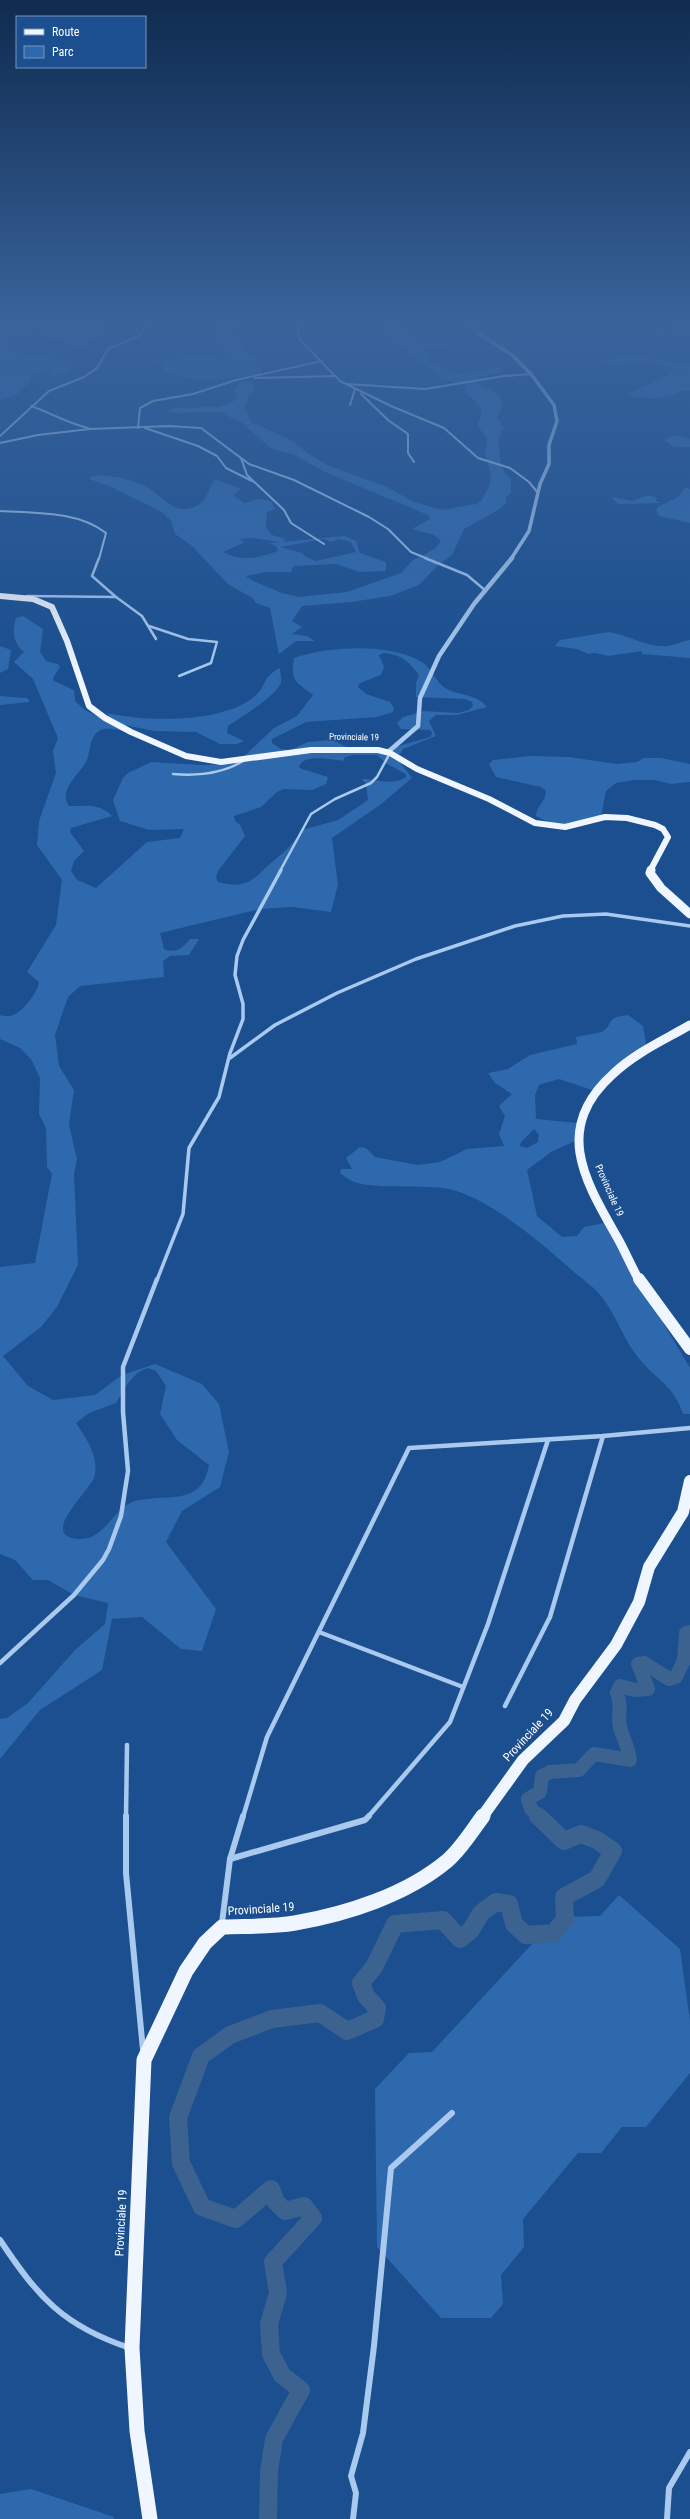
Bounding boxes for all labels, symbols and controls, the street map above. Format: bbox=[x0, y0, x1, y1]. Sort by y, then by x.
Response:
legend bbox=[16, 16, 146, 68]
text: Route bbox=[52, 25, 80, 39]
text: Parc bbox=[52, 45, 74, 59]
street label: Provinciale 19 bbox=[329, 732, 379, 742]
street label: Provinciale 19 bbox=[593, 1163, 626, 1218]
street label: Provinciale 19 bbox=[500, 1706, 556, 1764]
street label: Provinciale 19 bbox=[227, 1900, 295, 1918]
street label: Provinciale 19 bbox=[112, 2189, 130, 2257]

